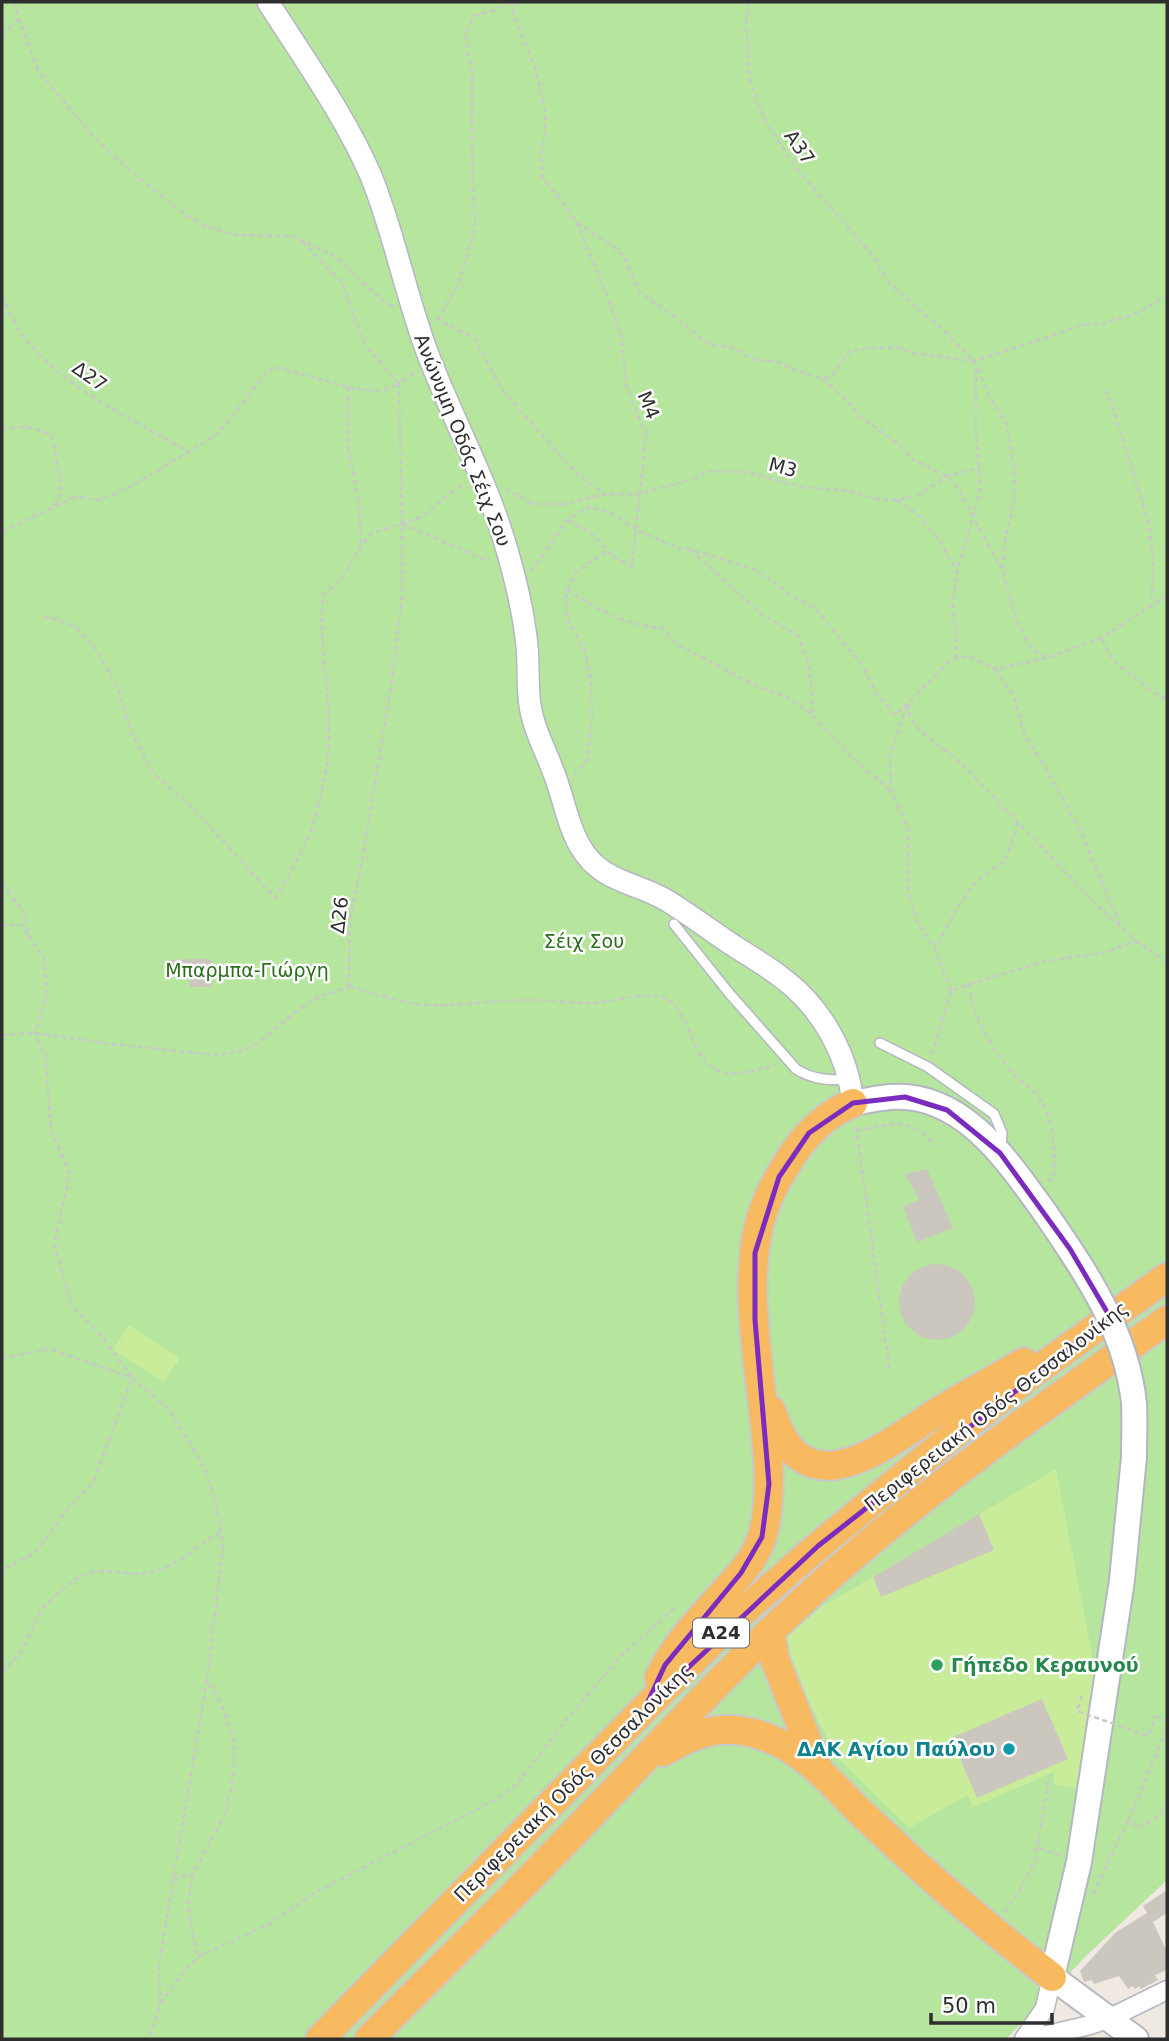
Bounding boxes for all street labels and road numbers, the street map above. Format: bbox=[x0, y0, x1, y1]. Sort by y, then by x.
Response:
street label: Α37 bbox=[780, 125, 820, 169]
street label: Ανώνυμη Οδός Σέιχ Σου bbox=[410, 331, 516, 549]
street label: Δ27 bbox=[68, 356, 112, 396]
street label: M4 bbox=[633, 388, 665, 422]
street label: M3 bbox=[766, 453, 800, 481]
street label: Δ26 bbox=[326, 895, 352, 935]
street label: Περιφερειακή Οδός Θεσσαλονίκης bbox=[860, 1296, 1132, 1516]
road number: Α24 bbox=[693, 1618, 749, 1648]
street label: Περιφερειακή Οδός Θεσσαλονίκης bbox=[449, 1658, 697, 1906]

